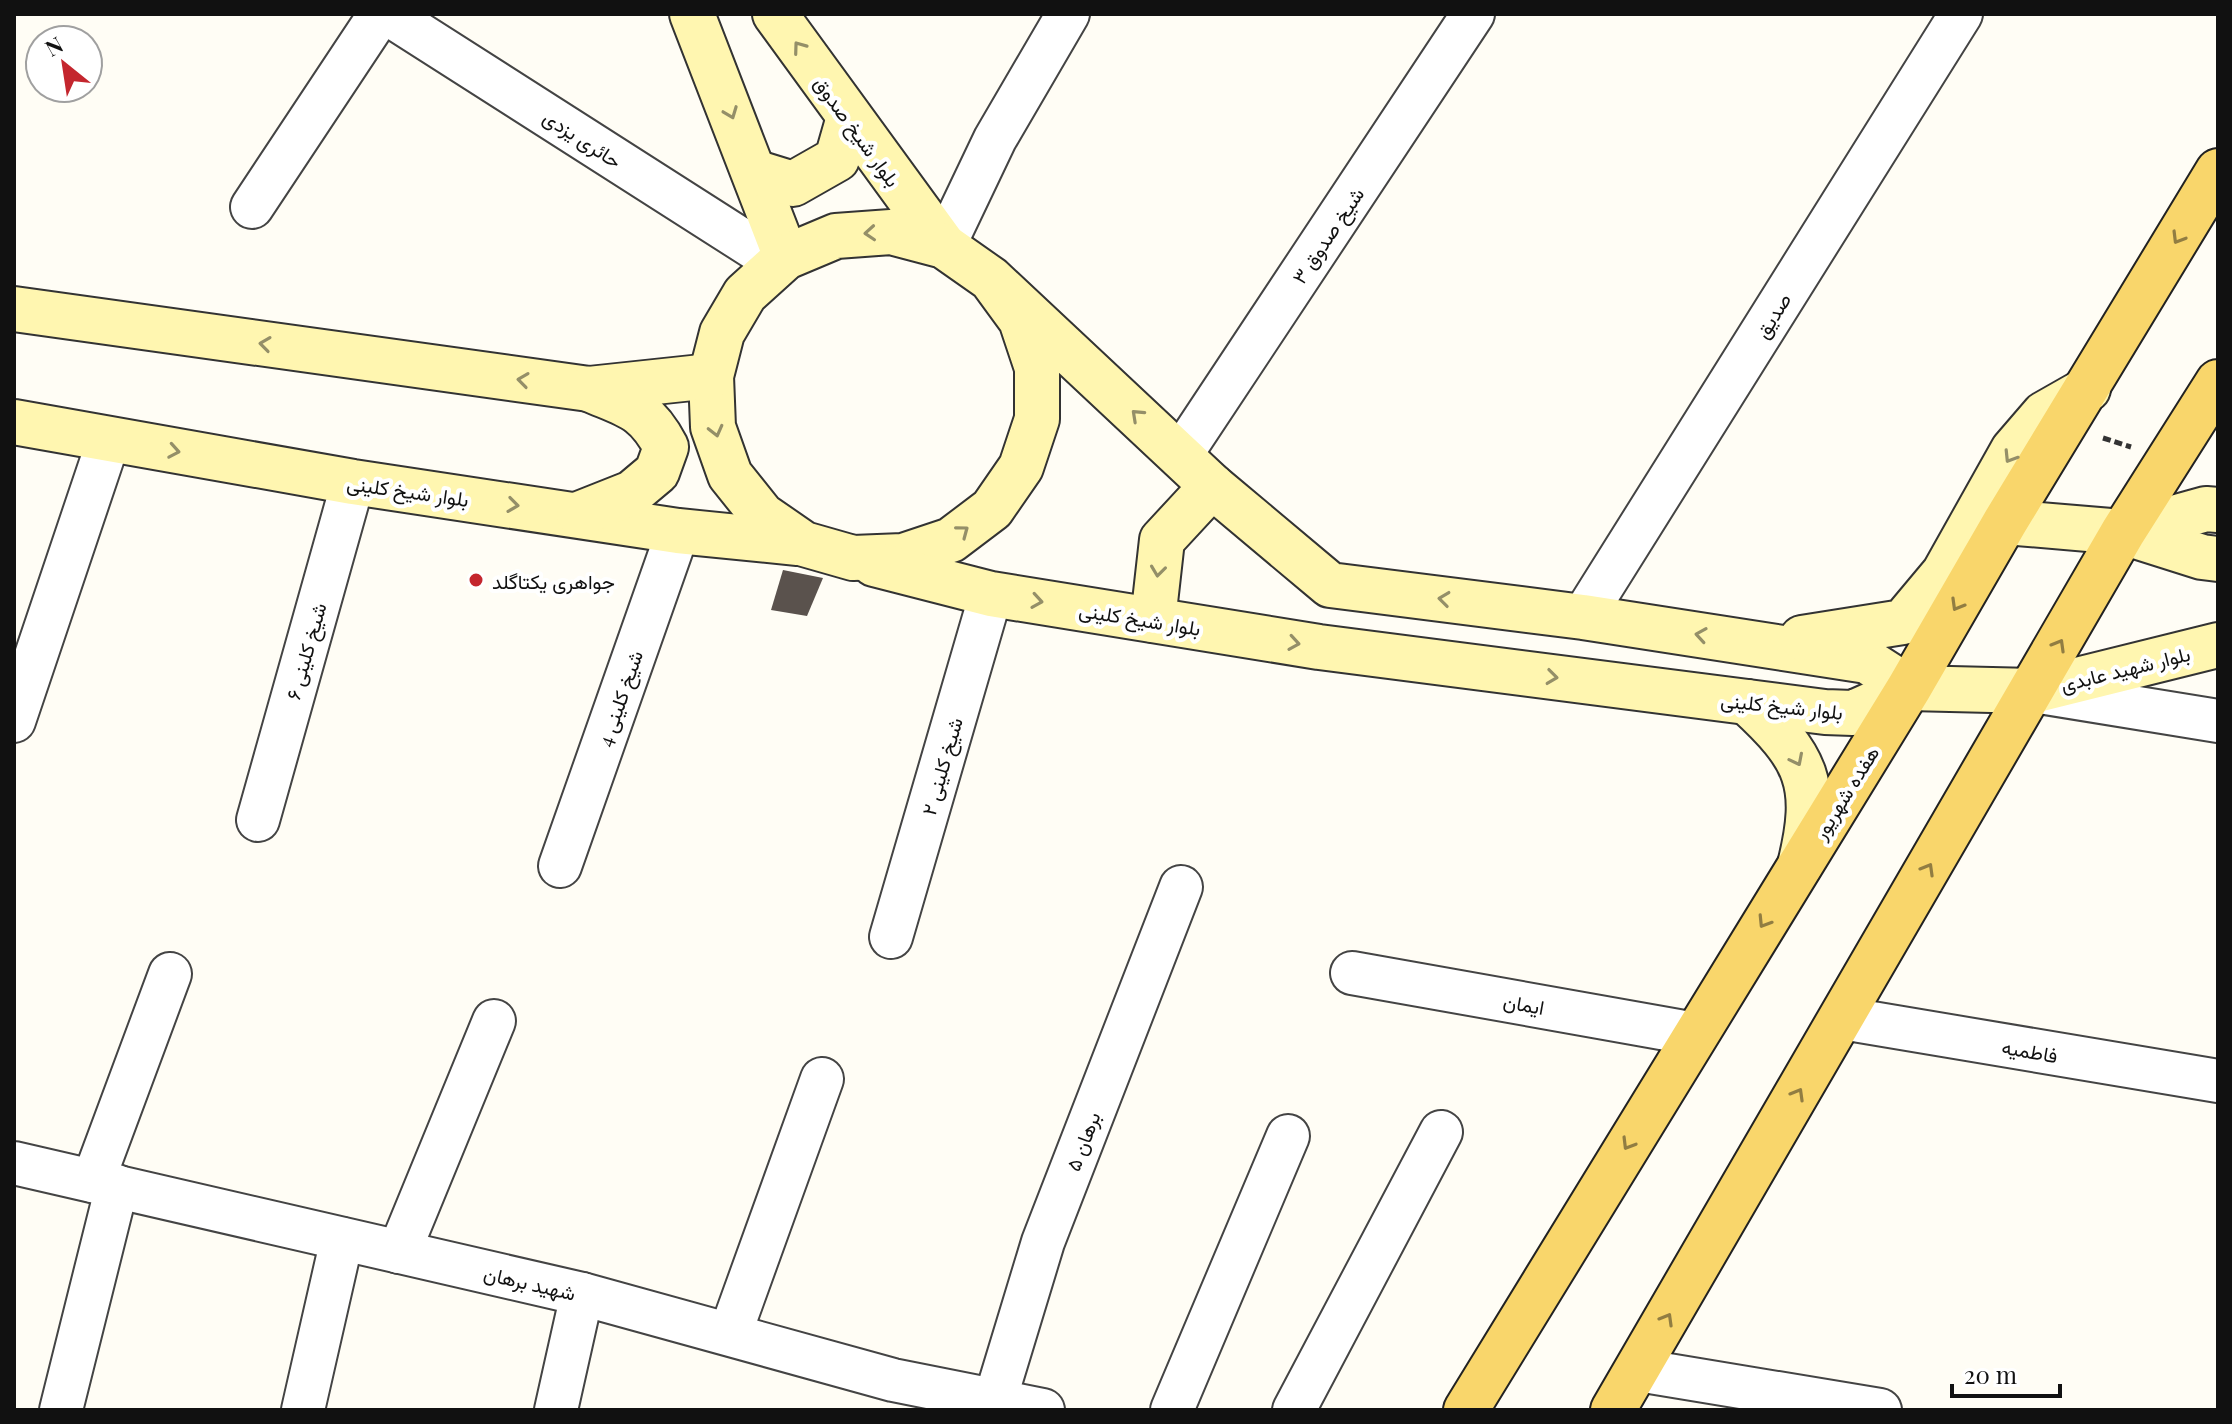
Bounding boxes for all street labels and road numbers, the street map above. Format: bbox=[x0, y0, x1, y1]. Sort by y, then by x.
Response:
street label: بلوار شیخ صدوق bbox=[807, 70, 907, 193]
street label: حائری یزدی bbox=[538, 103, 627, 174]
street label: شیخ صدوق ۳ bbox=[1285, 181, 1371, 290]
street label: صدیق bbox=[1748, 287, 1796, 343]
street label: بلوار شیخ کلینی bbox=[345, 468, 471, 514]
street label: بلوار شیخ کلینی bbox=[1077, 595, 1203, 643]
street label: شیخ کلینی ۶ bbox=[278, 599, 334, 703]
street label: بلوار شهید عابدی bbox=[2057, 639, 2193, 698]
street label: شیخ کلینی 4 bbox=[590, 646, 650, 750]
street label: بلوار شیخ کلینی bbox=[1719, 685, 1844, 727]
street label: شیخ کلینی ۲ bbox=[914, 714, 970, 819]
street label: هفده شهریور bbox=[1805, 740, 1885, 845]
street label: ایمان bbox=[1501, 986, 1547, 1020]
street label: فاطمیه bbox=[2000, 1032, 2060, 1068]
street label: برهان ۵ bbox=[1058, 1107, 1107, 1175]
street label: شهید برهان bbox=[481, 1258, 579, 1307]

